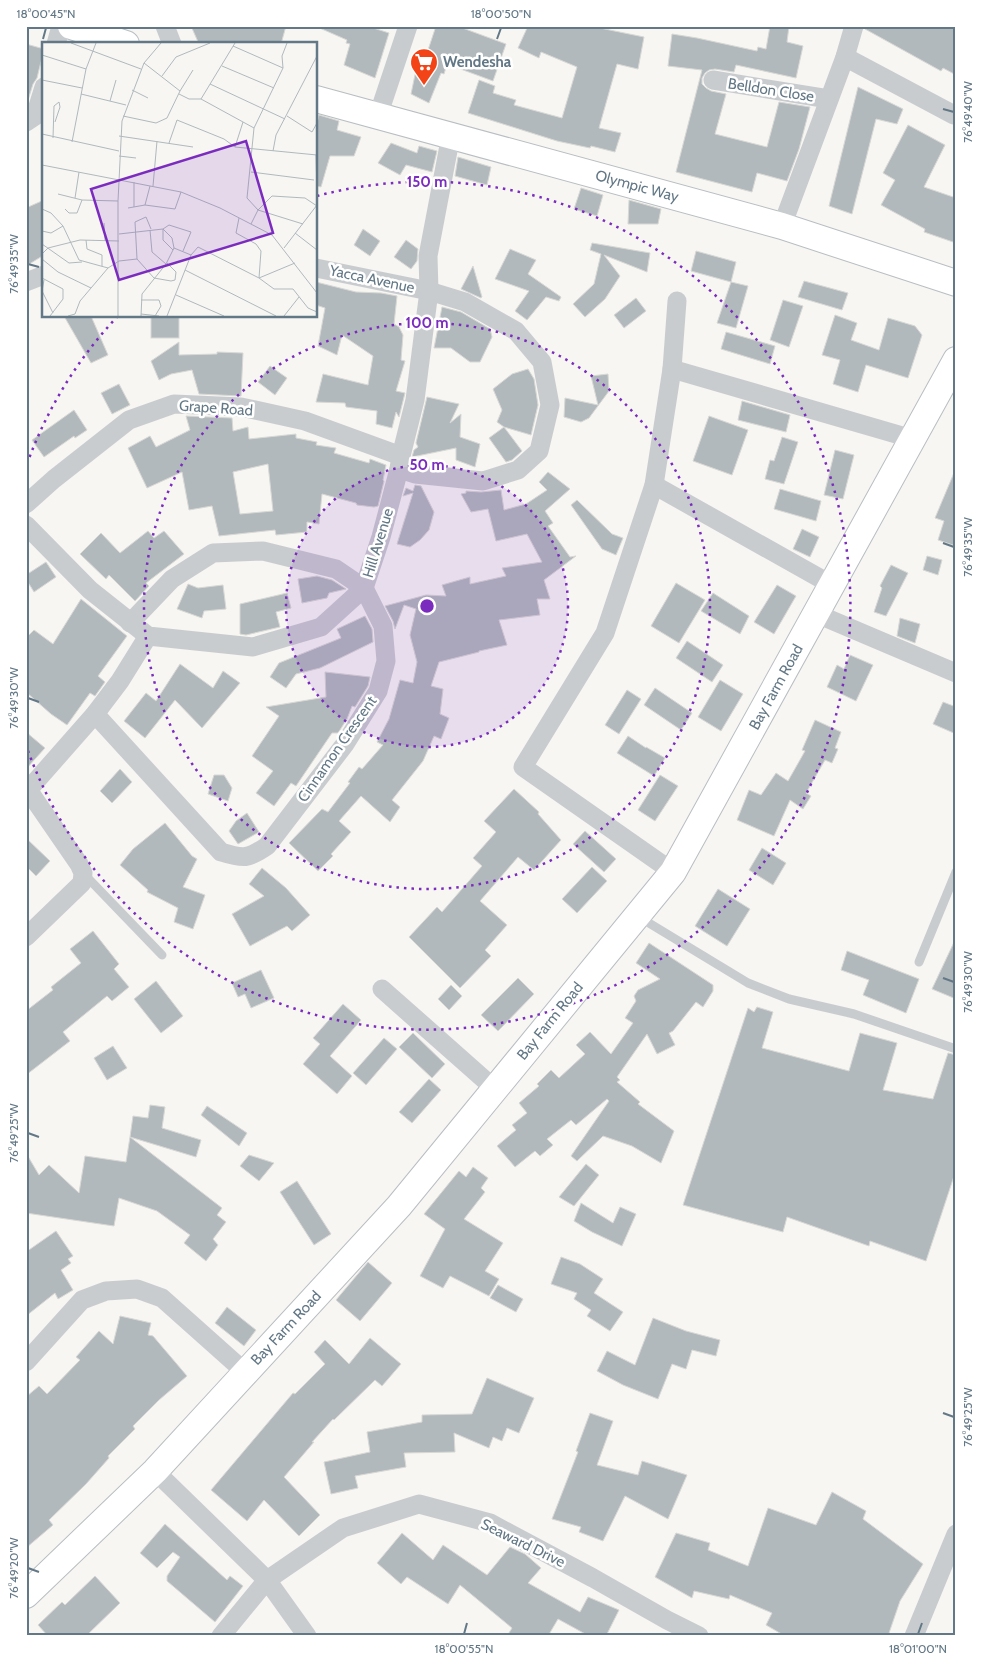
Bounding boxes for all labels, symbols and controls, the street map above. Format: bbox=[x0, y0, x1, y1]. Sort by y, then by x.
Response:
text: 18°00'45"N bbox=[16, 6, 76, 21]
text: 18°00'50"N bbox=[471, 6, 531, 21]
inset map bbox=[42, 42, 318, 318]
supermarket icon: Wendesha bbox=[409, 47, 439, 86]
place label: Wendesha bbox=[443, 53, 512, 71]
street label: Belldon Close bbox=[727, 74, 816, 106]
text: 76°49'40"W bbox=[960, 80, 975, 143]
street label: Olympic Way bbox=[593, 166, 681, 206]
text: 150 m bbox=[407, 173, 447, 191]
text: 76°49'35"W bbox=[6, 234, 21, 294]
street label: Yacca Avenue bbox=[327, 261, 416, 297]
text: 100 m bbox=[405, 314, 449, 332]
street label: Grape Road bbox=[179, 396, 253, 420]
text: 50 m bbox=[409, 456, 445, 474]
street label: Hill Avenue bbox=[359, 506, 397, 580]
text: 76°49'35"W bbox=[960, 517, 975, 577]
centre of rings bbox=[418, 597, 436, 615]
street label: Bay Farm Road bbox=[745, 641, 807, 733]
text: 76°49'30"W bbox=[6, 667, 21, 729]
street label: Cinnamon Crescent bbox=[294, 693, 380, 805]
text: 76°49'30"W bbox=[960, 951, 975, 1013]
street label: Bay Farm Road bbox=[513, 978, 587, 1064]
text: 76°49'25"W bbox=[6, 1103, 21, 1163]
street label: Bay Farm Road bbox=[247, 1287, 325, 1369]
text: 76°49'25"W bbox=[960, 1387, 975, 1447]
street label: Seaward Drive bbox=[478, 1515, 568, 1571]
text: 76°49'20"W bbox=[6, 1537, 21, 1599]
text: 18°00'55"N bbox=[435, 1641, 493, 1656]
text: 18°01'00"N bbox=[889, 1641, 947, 1656]

